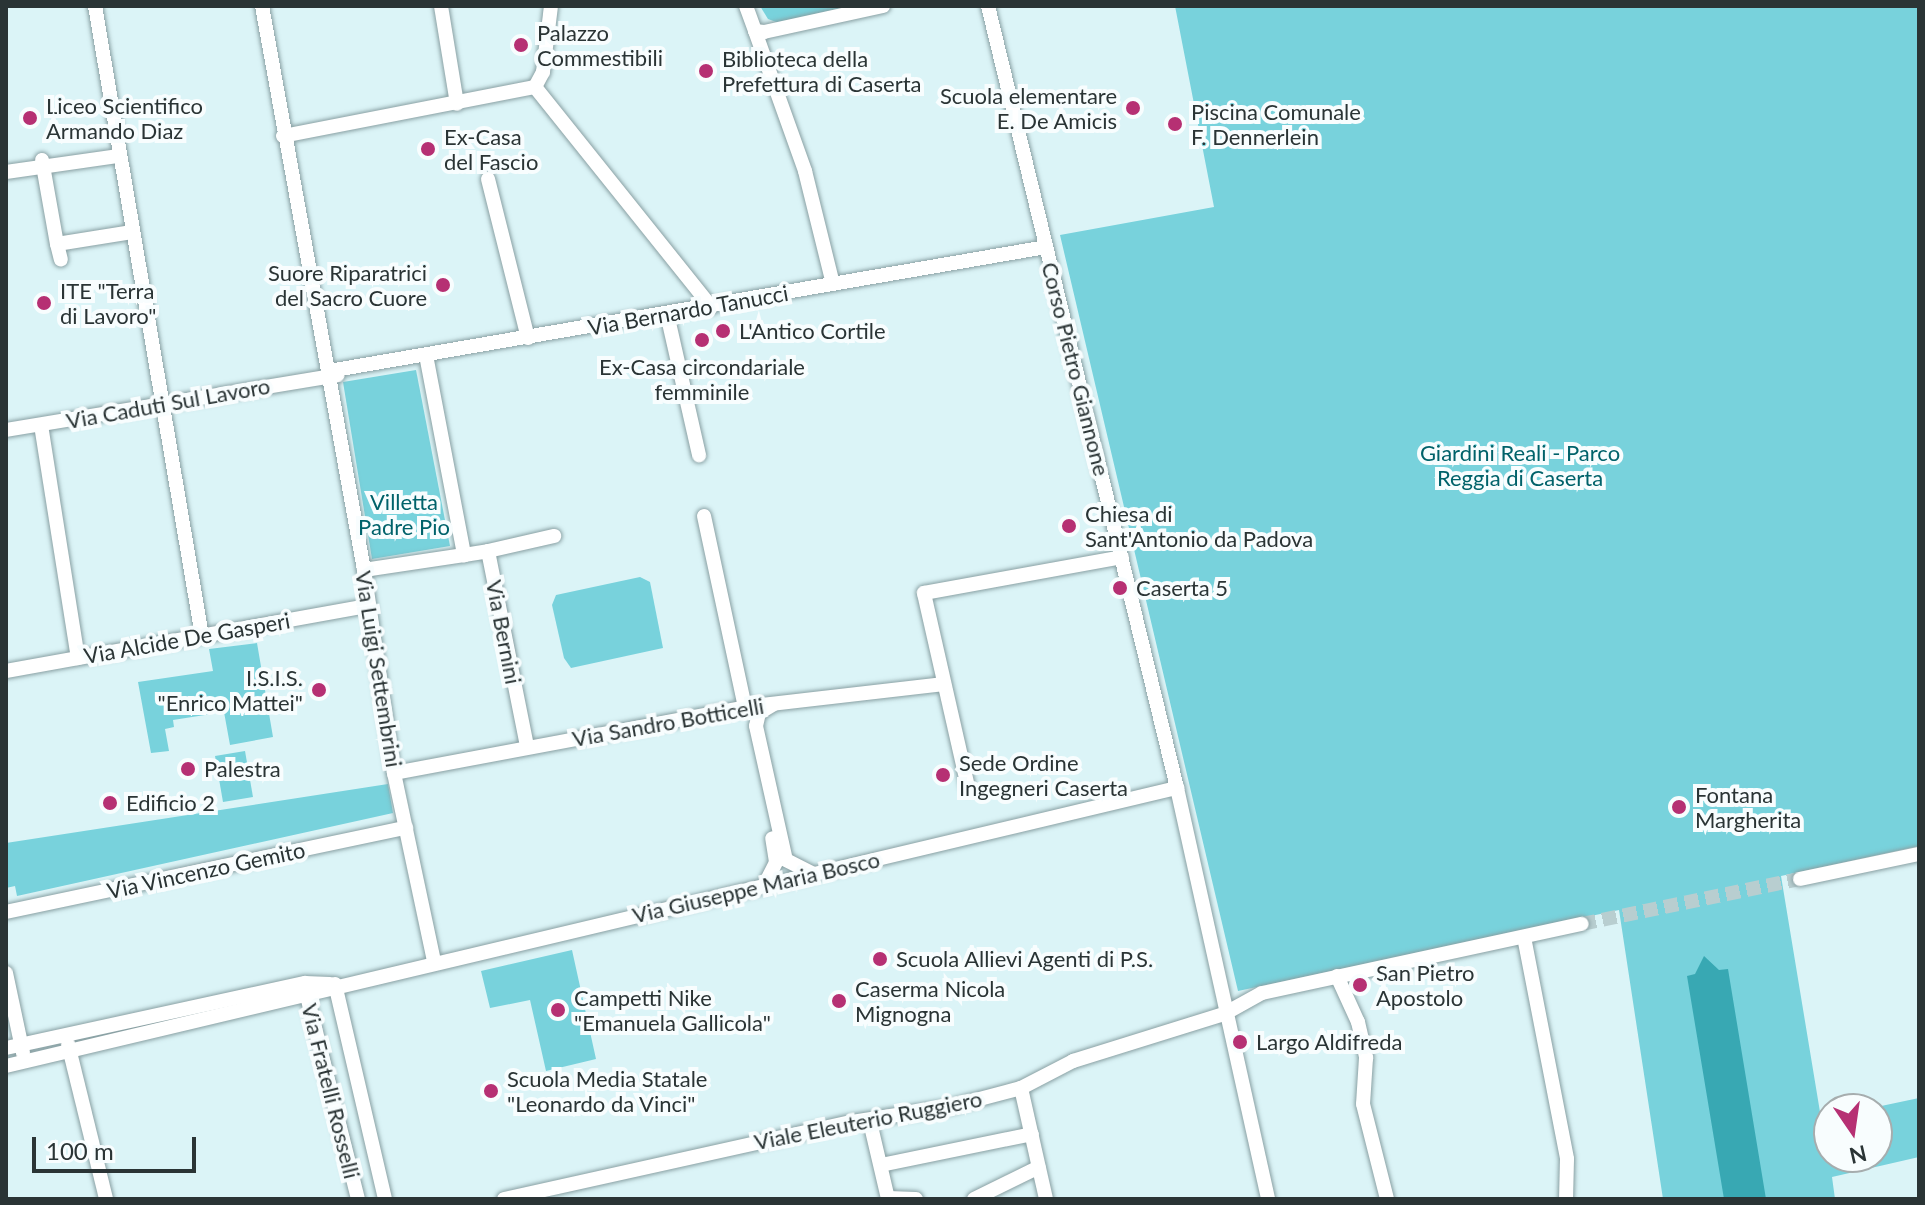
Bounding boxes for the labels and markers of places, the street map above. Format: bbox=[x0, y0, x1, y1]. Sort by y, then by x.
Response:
place label: Palazzo Commestibili bbox=[537, 19, 663, 70]
marker: Palazzo Commestibili bbox=[512, 36, 530, 54]
place label: Biblioteca della Prefettura di Caserta bbox=[722, 45, 921, 96]
marker: Biblioteca della Prefettura di Caserta bbox=[697, 62, 715, 80]
place label: Scuola elementare E. De Amicis bbox=[940, 82, 1117, 134]
place label: Liceo Scientifico Armando Diaz bbox=[46, 92, 203, 144]
place label: Piscina Comunale F. Dennerlein bbox=[1191, 98, 1361, 150]
marker: Scuola elementare E. De Amicis bbox=[1124, 99, 1142, 117]
marker: Liceo Scientifico Armando Diaz bbox=[21, 109, 39, 127]
marker: Piscina Comunale F. Dennerlein bbox=[1166, 115, 1184, 133]
place label: Ex-Casa del Fascio bbox=[444, 123, 538, 174]
marker: Ex-Casa del Fascio bbox=[419, 140, 437, 158]
place label: Suore Riparatrici del Sacro Cuore bbox=[268, 259, 427, 310]
marker: Suore Riparatrici del Sacro Cuore bbox=[434, 276, 452, 294]
place label: ITE "Terra di Lavoro" bbox=[60, 277, 156, 328]
marker: ITE "Terra di Lavoro" bbox=[35, 294, 53, 312]
place label: L'Antico Cortile bbox=[739, 318, 886, 344]
marker: L'Antico Cortile bbox=[714, 322, 732, 340]
marker: Ex-Casa circondariale femminile bbox=[693, 331, 711, 349]
place label: Ex-Casa circondariale femminile bbox=[599, 353, 805, 404]
place label: Chiesa di Sant'Antonio da Padova bbox=[1085, 500, 1313, 552]
marker: Chiesa di Sant'Antonio da Padova bbox=[1060, 517, 1078, 535]
place label: Caserta 5 bbox=[1136, 575, 1228, 601]
marker: Caserta 5 bbox=[1111, 579, 1129, 597]
place label: I.S.I.S. "Enrico Mattei" bbox=[158, 664, 303, 716]
marker: I.S.I.S. "Enrico Mattei" bbox=[310, 681, 328, 699]
place label: Sede Ordine Ingegneri Caserta bbox=[959, 749, 1128, 800]
place label: Palestra bbox=[204, 756, 281, 782]
marker: Palestra bbox=[179, 760, 197, 778]
marker: Sede Ordine Ingegneri Caserta bbox=[934, 766, 952, 784]
place label: Fontana Margherita bbox=[1695, 781, 1801, 832]
place label: Edificio 2 bbox=[126, 790, 215, 816]
marker: Edificio 2 bbox=[101, 794, 119, 812]
marker: Fontana Margherita bbox=[1670, 798, 1688, 816]
place label: Scuola Allievi Agenti di P.S. bbox=[896, 946, 1155, 972]
marker: Scuola Allievi Agenti di P.S. bbox=[871, 950, 889, 968]
place label: San Pietro Apostolo bbox=[1376, 959, 1475, 1010]
place label: Caserma Nicola Mignogna bbox=[855, 975, 1005, 1026]
marker: San Pietro Apostolo bbox=[1351, 976, 1369, 994]
place label: Campetti Nike "Emanuela Gallicola" bbox=[574, 984, 771, 1036]
marker: Caserma Nicola Mignogna bbox=[830, 992, 848, 1010]
marker: Campetti Nike "Emanuela Gallicola" bbox=[549, 1001, 567, 1019]
place label: Largo Aldifreda bbox=[1256, 1029, 1403, 1055]
marker: Largo Aldifreda bbox=[1231, 1033, 1249, 1051]
place label: Scuola Media Statale "Leonardo da Vinci" bbox=[507, 1065, 707, 1116]
marker: Scuola Media Statale "Leonardo da Vinci" bbox=[482, 1082, 500, 1100]

